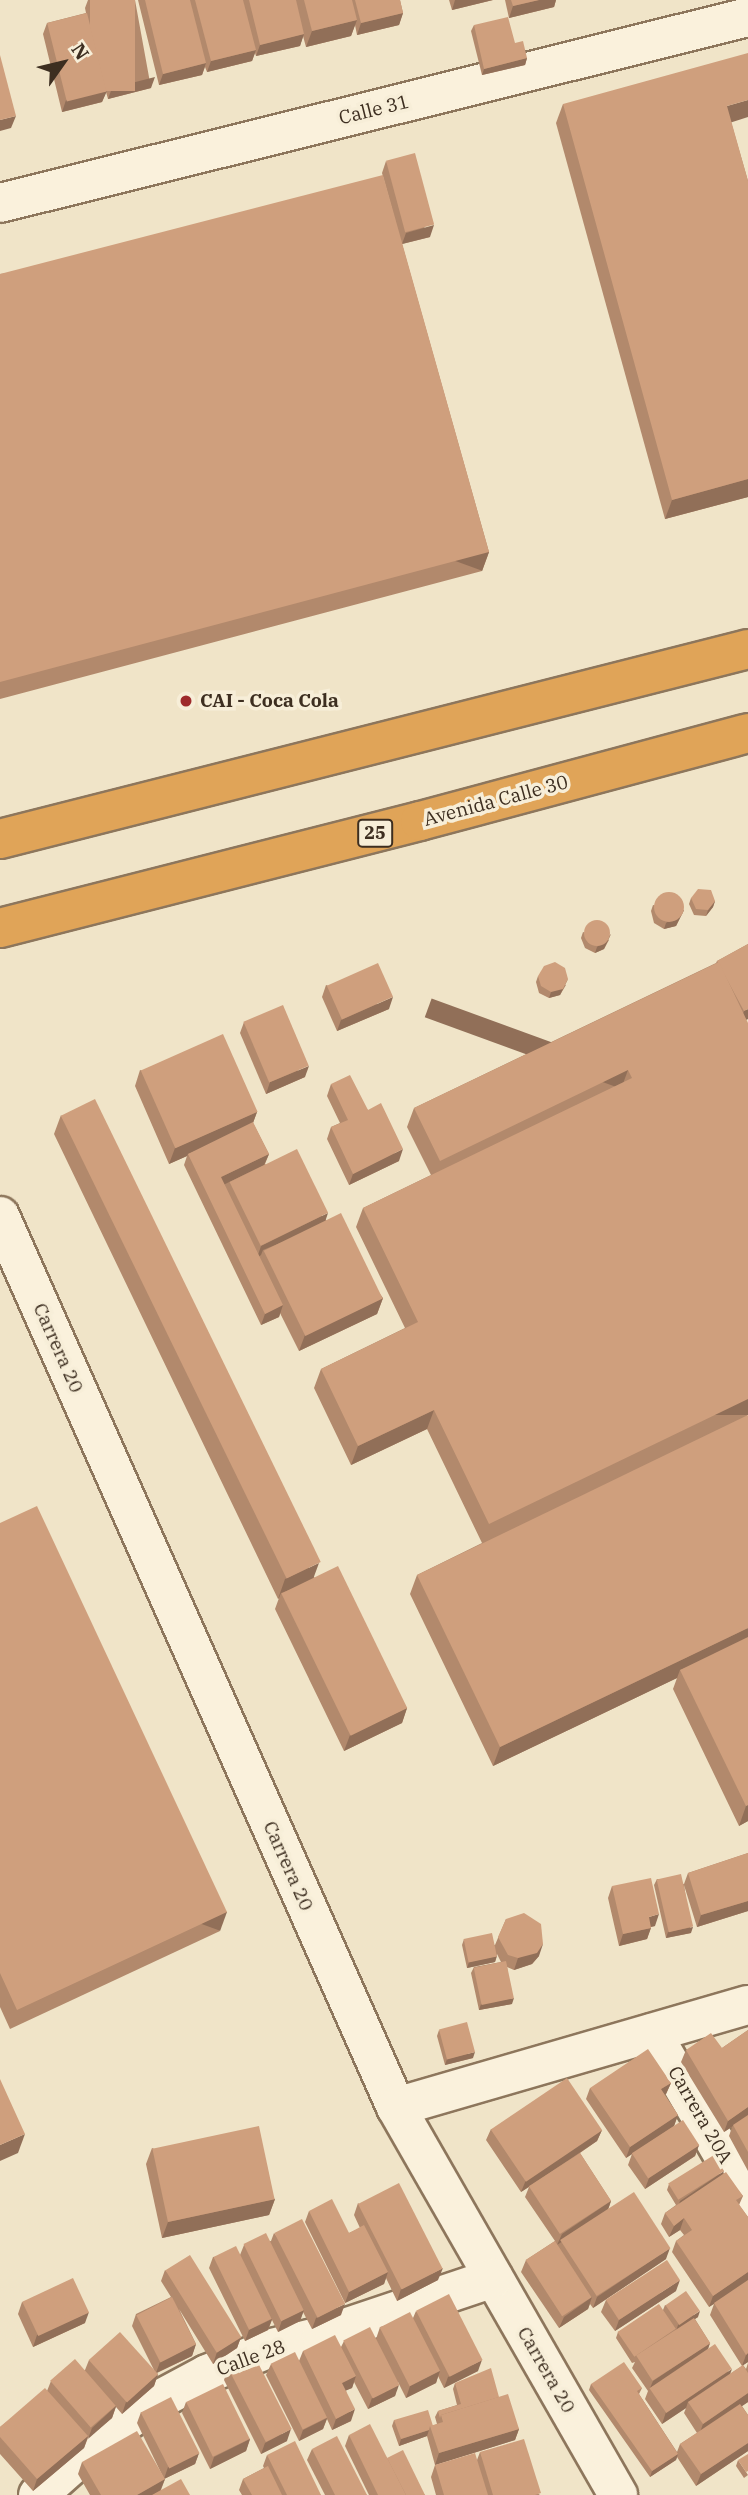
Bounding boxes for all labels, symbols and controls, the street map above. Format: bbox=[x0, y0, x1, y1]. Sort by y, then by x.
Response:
north arrow bbox=[28, 28, 98, 98]
text: N bbox=[66, 38, 95, 64]
street label: Calle 31 bbox=[337, 90, 411, 130]
place label: CAI - Coca Cola bbox=[200, 690, 339, 712]
marker: CAI - Coca Cola bbox=[178, 693, 194, 709]
street label: Avenida Calle 30 bbox=[421, 771, 571, 831]
road number: 25 bbox=[356, 818, 394, 848]
street label: Carrera 20 bbox=[28, 1300, 88, 1396]
street label: Carrera 20 bbox=[258, 1818, 318, 1914]
street label: Carrera 20A bbox=[663, 2062, 737, 2168]
street label: Carrera 20 bbox=[512, 2323, 580, 2417]
street label: Calle 28 bbox=[214, 2335, 288, 2381]

